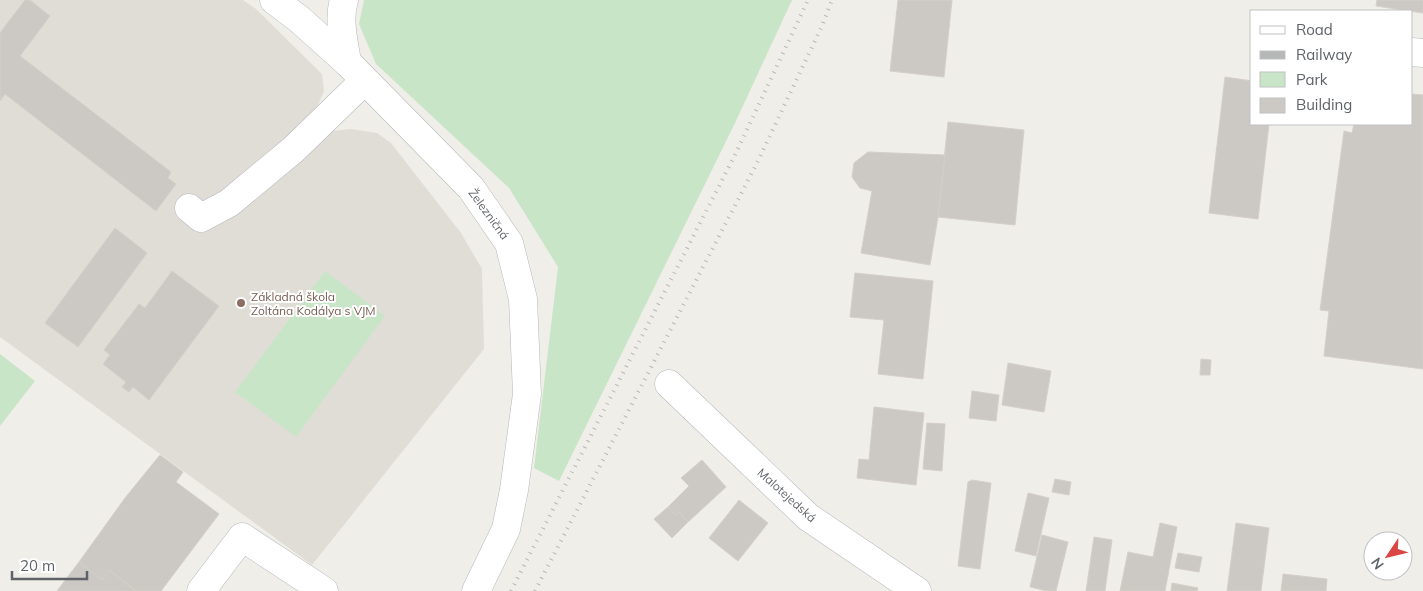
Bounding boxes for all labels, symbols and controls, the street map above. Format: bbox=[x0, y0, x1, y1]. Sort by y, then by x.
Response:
legend bbox=[1250, 10, 1413, 125]
text: Road bbox=[1296, 20, 1333, 39]
text: Railway bbox=[1296, 45, 1352, 64]
text: Park bbox=[1296, 70, 1328, 89]
text: Building bbox=[1296, 95, 1352, 114]
street label: Železničná bbox=[466, 186, 512, 242]
place label: Základná škola Zoltána Kodálya s VJM bbox=[251, 289, 376, 318]
marker: Základná škola Zoltána Kodálya s VJM bbox=[235, 297, 247, 309]
street label: Malotejedská bbox=[755, 465, 819, 525]
north arrow bbox=[1363, 531, 1413, 581]
scale bar bbox=[12, 548, 88, 580]
text: N bbox=[1367, 554, 1388, 573]
text: 20 m bbox=[20, 556, 55, 575]

